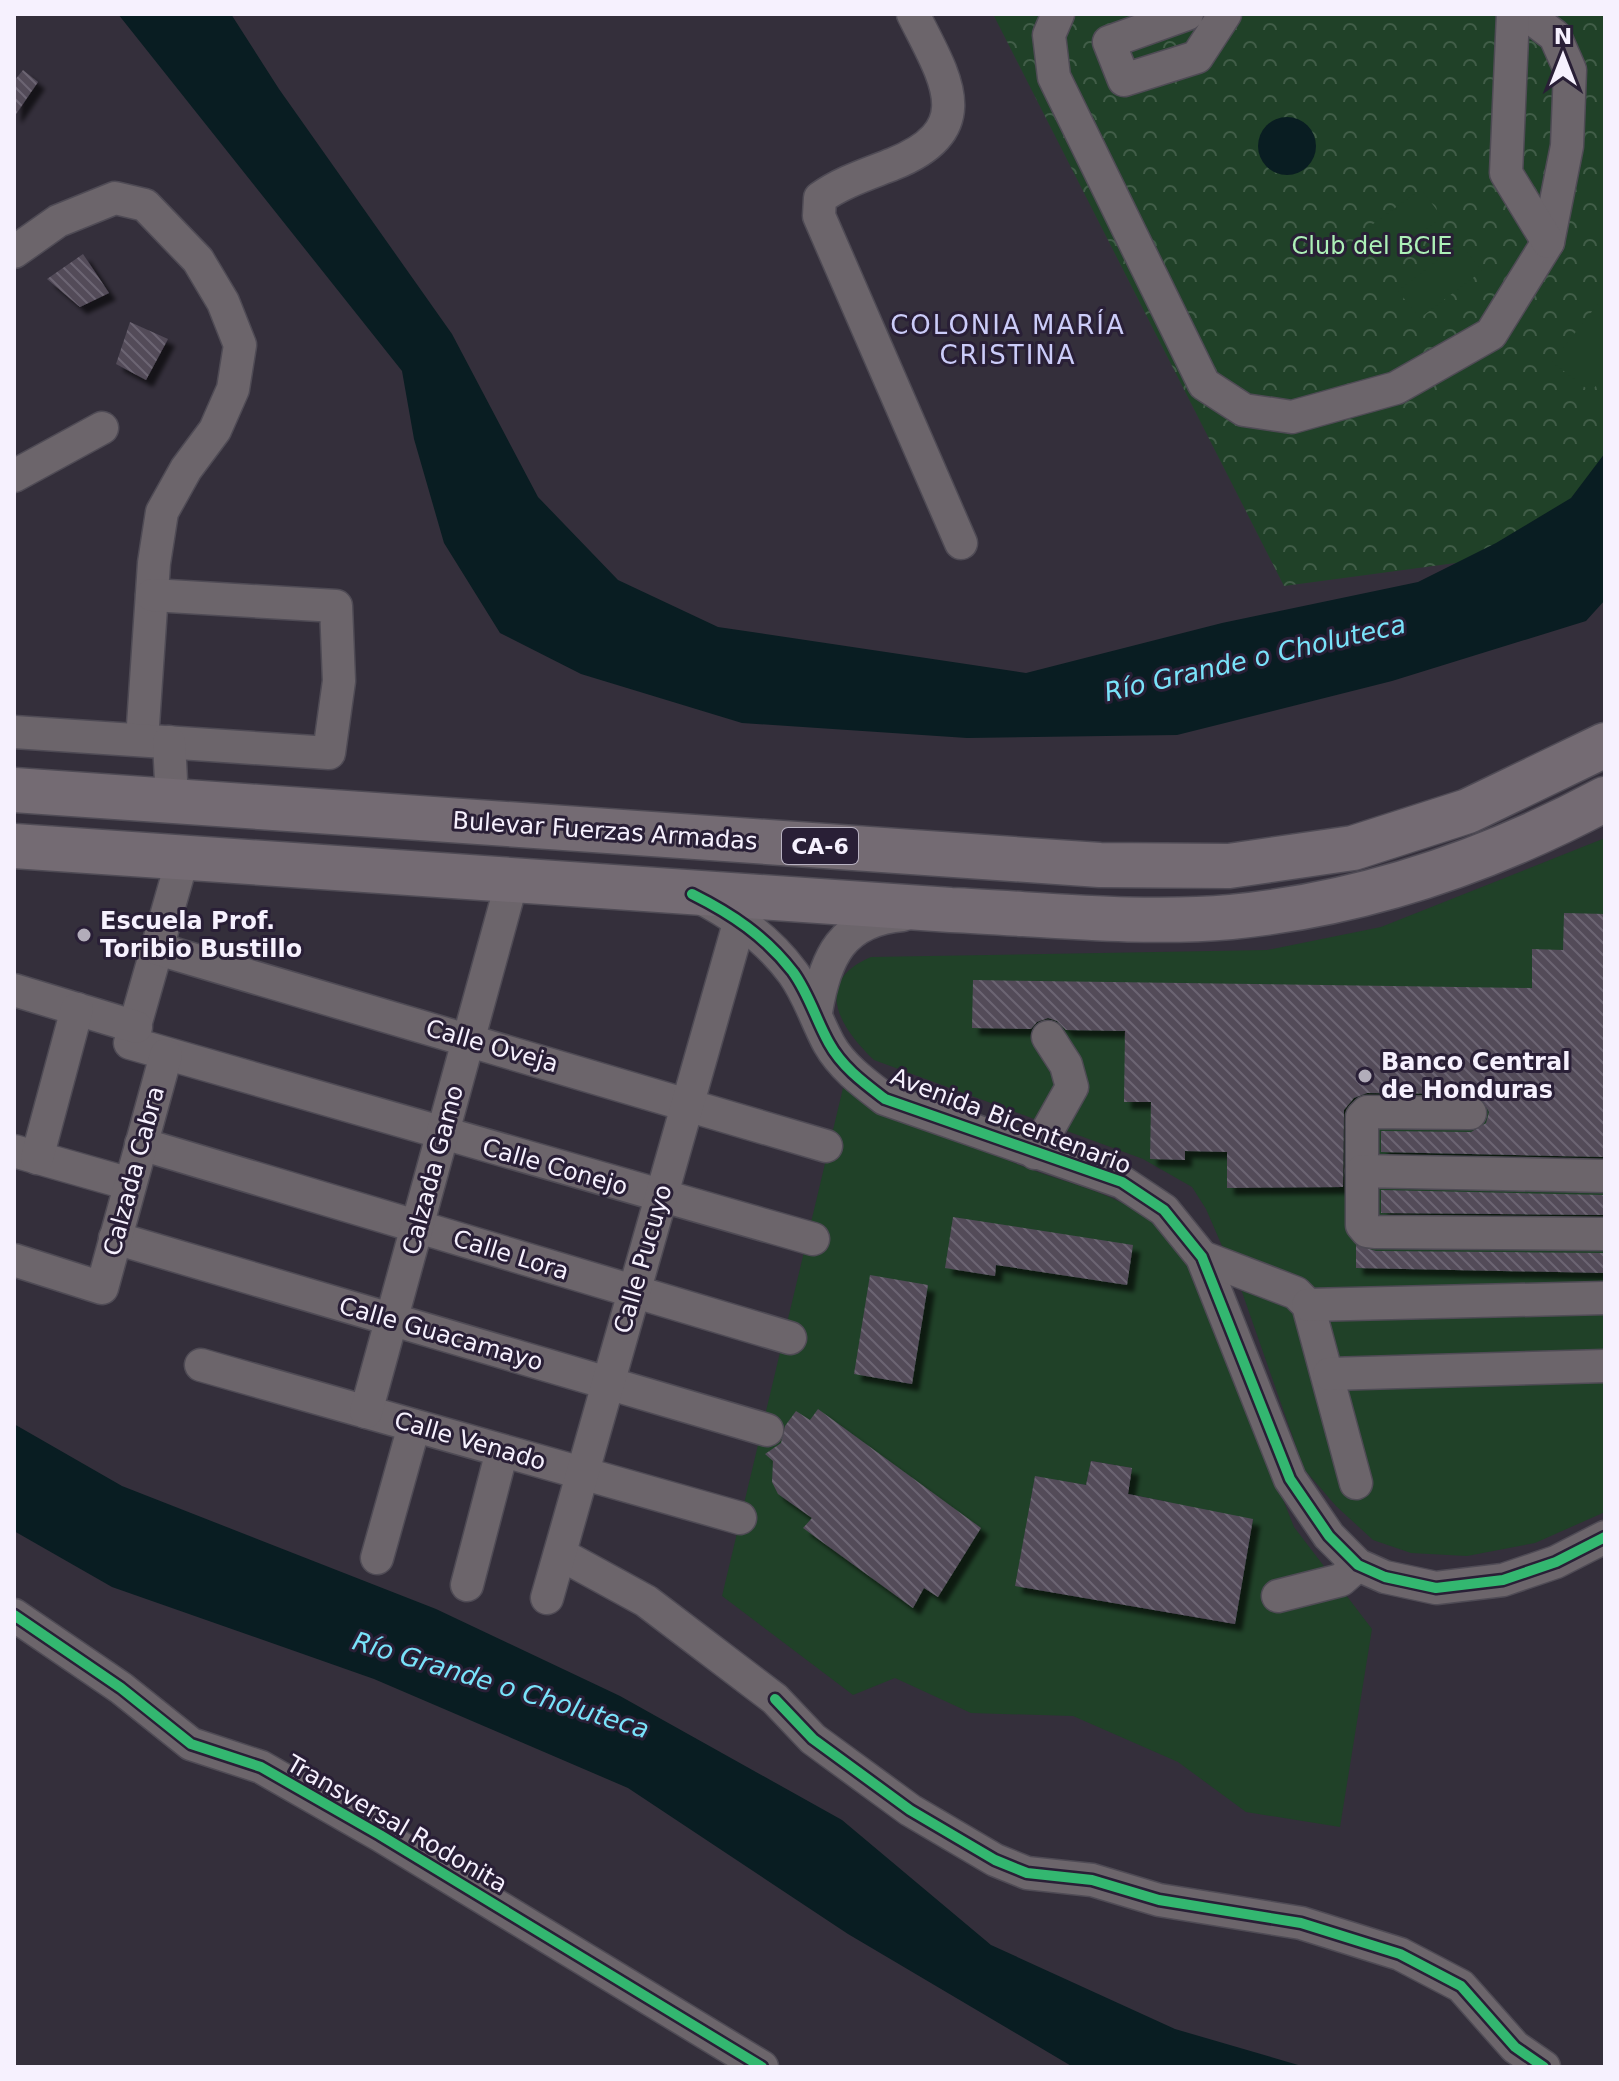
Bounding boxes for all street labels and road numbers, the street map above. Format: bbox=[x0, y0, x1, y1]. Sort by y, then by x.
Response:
street label: Bulevar Fuerzas Armadas bbox=[452, 806, 758, 856]
road number: CA-6 bbox=[782, 828, 858, 864]
street label: Calle Oveja bbox=[423, 1014, 561, 1078]
street label: Avenida Bicentenario bbox=[887, 1062, 1135, 1180]
street label: Calzada Gamo bbox=[397, 1082, 469, 1258]
street label: Calzada Cabra bbox=[98, 1083, 170, 1259]
street label: Calle Conejo bbox=[479, 1133, 631, 1201]
street label: Calle Pucuyo bbox=[608, 1181, 678, 1337]
street label: Calle Lora bbox=[450, 1224, 572, 1286]
street label: Calle Guacamayo bbox=[336, 1292, 546, 1376]
street label: Calle Venado bbox=[391, 1406, 549, 1476]
street label: Transversal Rodonita bbox=[281, 1749, 512, 1899]

